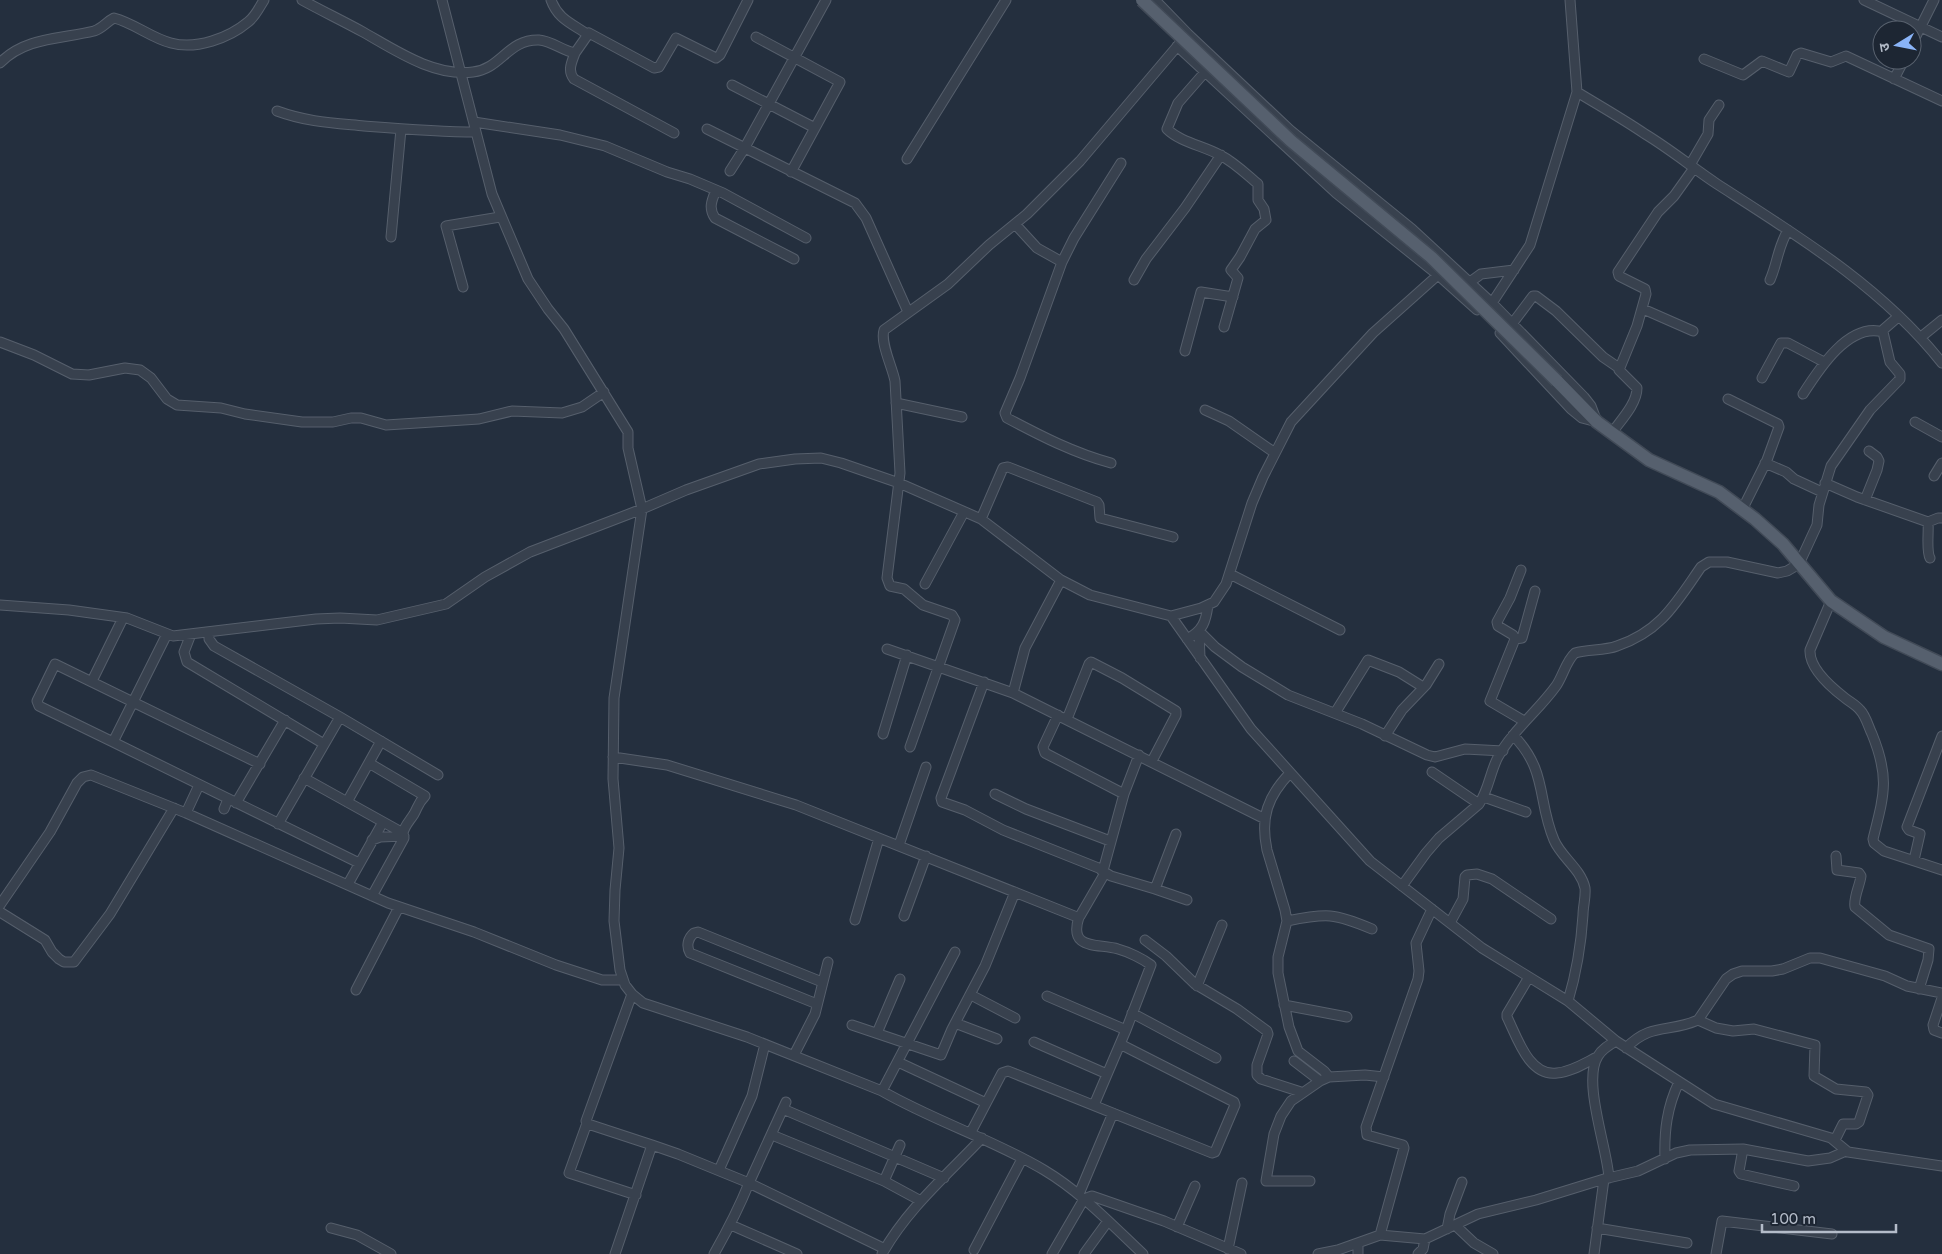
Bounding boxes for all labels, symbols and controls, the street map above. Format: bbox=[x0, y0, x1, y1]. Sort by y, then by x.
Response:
north arrow bbox=[1872, 20, 1922, 70]
text: उ bbox=[1875, 41, 1894, 53]
scale bar bbox=[1762, 1202, 1896, 1234]
text: 100 m bbox=[1770, 1210, 1816, 1228]

